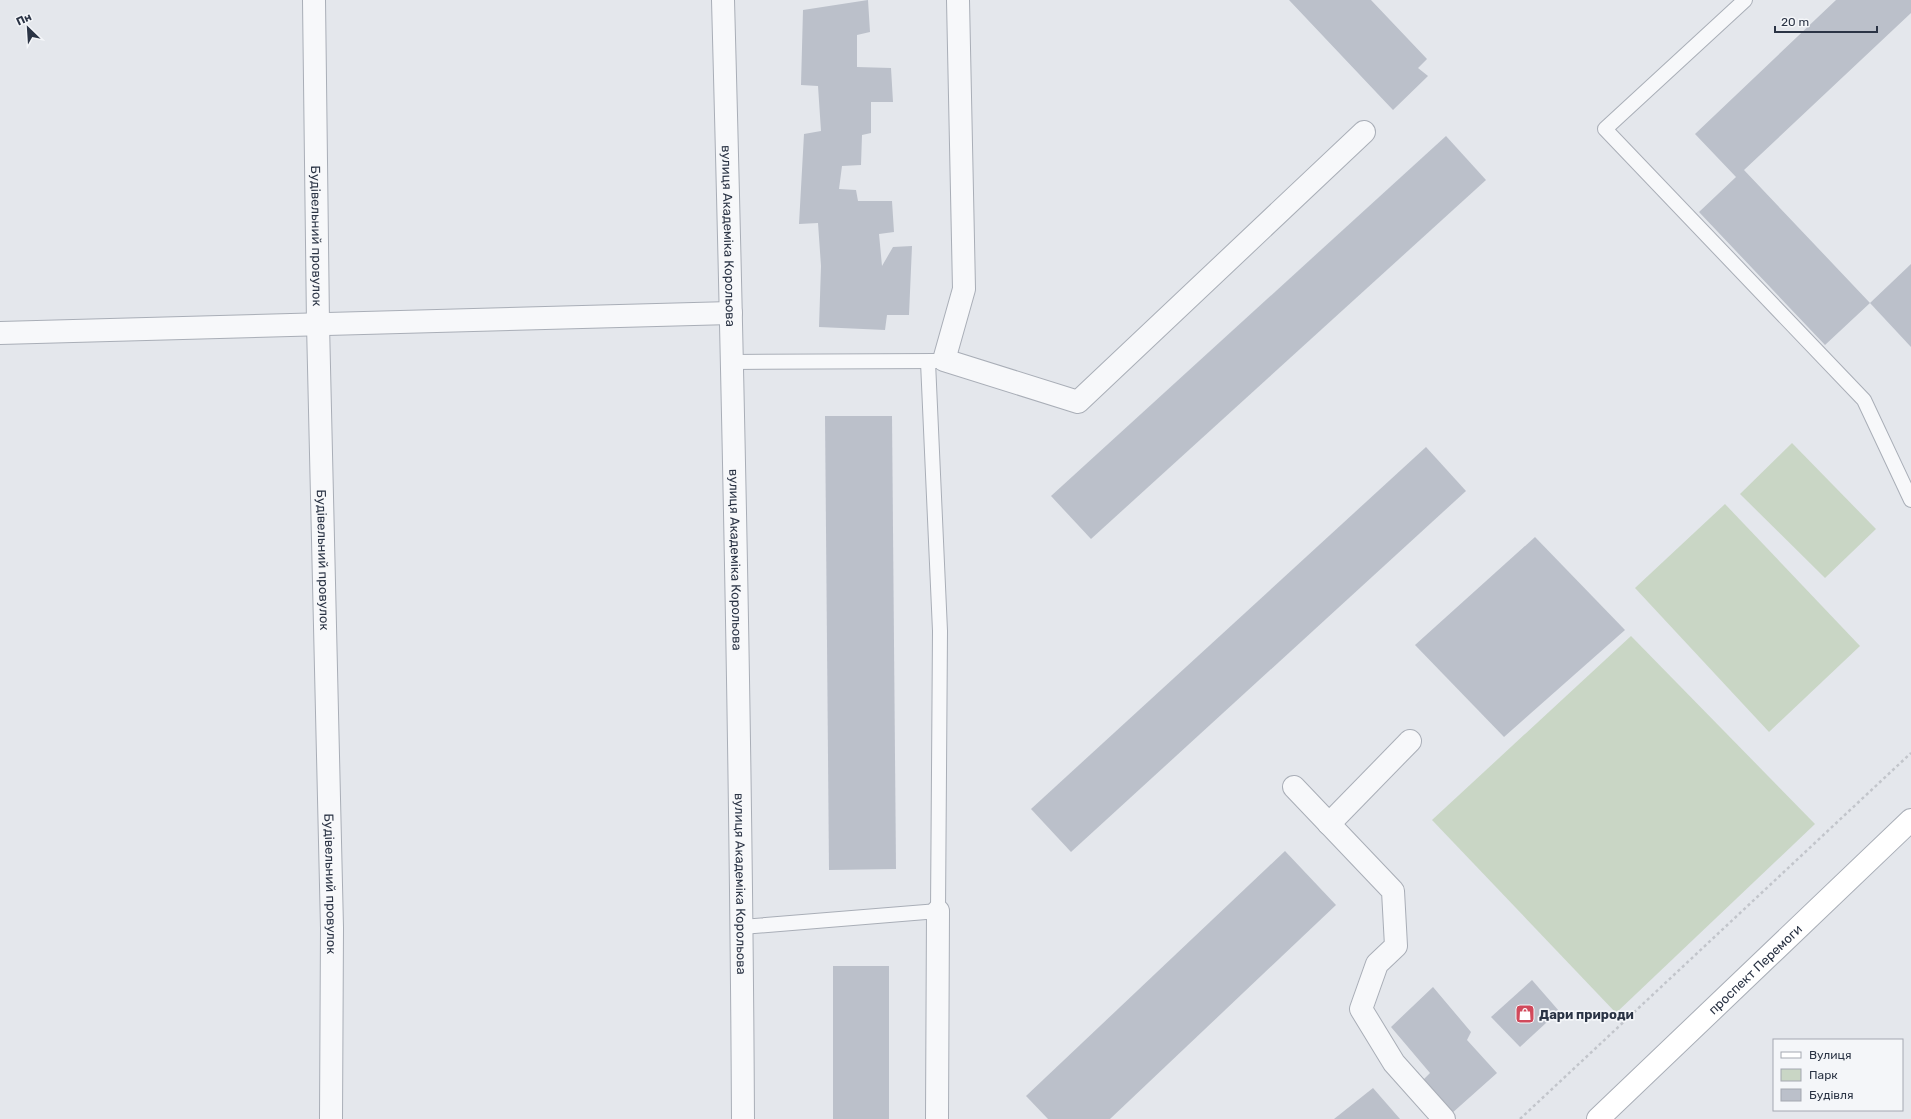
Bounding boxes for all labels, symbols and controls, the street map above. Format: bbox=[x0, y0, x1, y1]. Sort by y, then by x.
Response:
north arrow bbox=[8, 8, 48, 48]
scale bar bbox=[1775, 8, 1877, 34]
text: Пн bbox=[14, 10, 34, 28]
text: 20 m bbox=[1781, 15, 1809, 29]
street label: вулиця Академіка Корольова bbox=[719, 145, 739, 327]
street label: Будівельний провулок bbox=[309, 165, 325, 307]
street label: вулиця Академіка Корольова bbox=[727, 469, 745, 651]
street label: Будівельний провулок bbox=[314, 489, 333, 631]
street label: вулиця Академіка Корольова bbox=[732, 793, 749, 975]
street label: Будівельний провулок bbox=[322, 813, 340, 954]
street label: проспект Перемоги bbox=[1705, 921, 1805, 1017]
shop icon: Дари природи bbox=[1514, 1003, 1536, 1025]
place label: Дари природи bbox=[1539, 1007, 1634, 1022]
legend bbox=[1773, 1039, 1903, 1111]
text: Вулиця bbox=[1809, 1048, 1851, 1062]
text: Парк bbox=[1809, 1068, 1838, 1082]
text: Будівля bbox=[1809, 1088, 1854, 1102]

